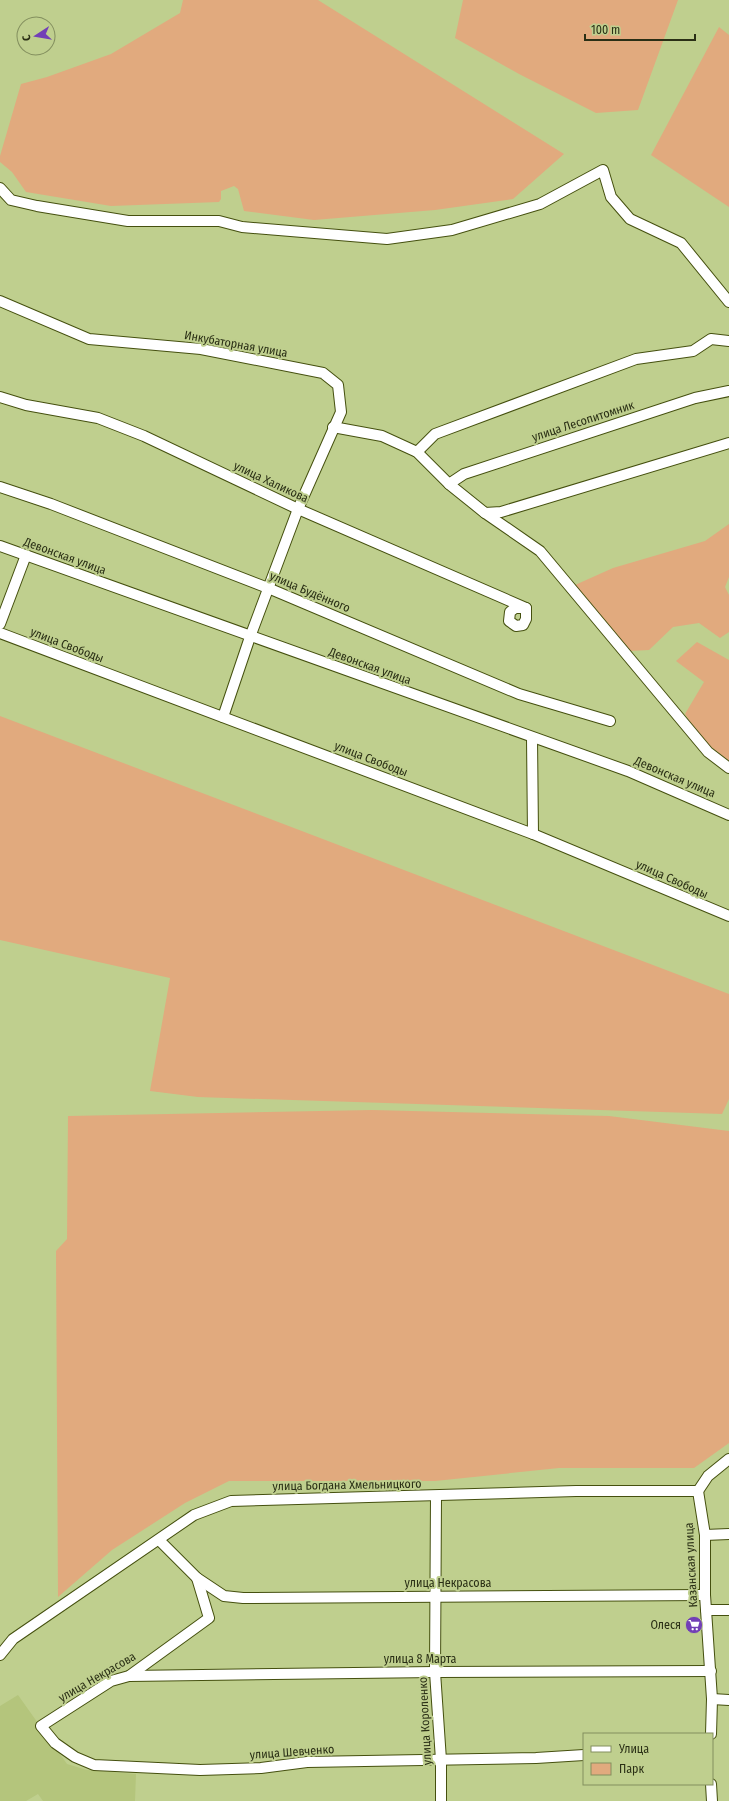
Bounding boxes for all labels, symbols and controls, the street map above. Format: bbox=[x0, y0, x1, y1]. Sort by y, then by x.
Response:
north arrow bbox=[16, 16, 56, 56]
scale bar bbox=[585, 16, 695, 42]
text: 100 m bbox=[591, 23, 620, 37]
text: С bbox=[20, 34, 34, 42]
street label: Инкубаторная улица bbox=[183, 328, 289, 360]
street label: улица Лесопитомник bbox=[530, 398, 636, 444]
street label: улица Халикова bbox=[231, 459, 311, 505]
street label: Девонская улица bbox=[21, 534, 108, 577]
street label: улица Будённого bbox=[268, 569, 352, 615]
street label: улица Свободы bbox=[28, 625, 106, 665]
street label: Девонская улица bbox=[326, 644, 413, 687]
street label: улица Свободы bbox=[332, 739, 410, 779]
street label: Девонская улица bbox=[631, 753, 718, 800]
street label: улица Свободы bbox=[634, 857, 710, 901]
street label: улица Богдана Хмельницкого bbox=[272, 1477, 422, 1493]
street label: Казанская улица bbox=[682, 1522, 700, 1608]
street label: улица Некрасова bbox=[405, 1576, 492, 1590]
supermarket icon: Олеся bbox=[684, 1615, 704, 1635]
place label: Олеся bbox=[650, 1618, 681, 1632]
street label: улица Некрасова bbox=[56, 1649, 138, 1705]
street label: улица 8 Марта bbox=[384, 1652, 456, 1666]
street label: улица Короленко bbox=[416, 1677, 434, 1765]
legend bbox=[583, 1733, 713, 1785]
street label: улица Шевченко bbox=[249, 1742, 335, 1762]
text: Улица bbox=[618, 1742, 649, 1756]
text: Парк bbox=[619, 1762, 645, 1776]

